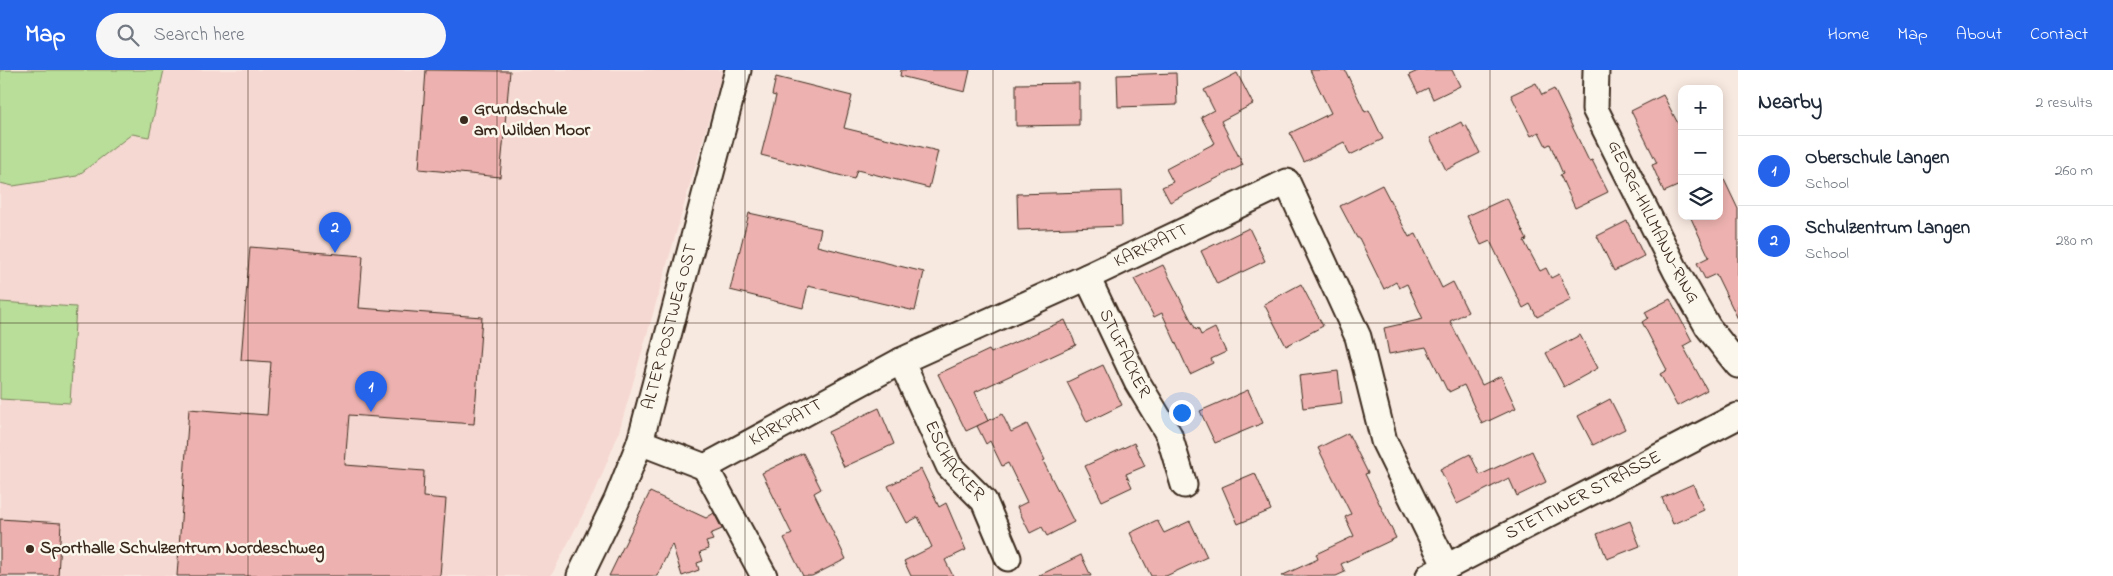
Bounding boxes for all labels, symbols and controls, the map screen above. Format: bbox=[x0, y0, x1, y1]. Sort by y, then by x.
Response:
search box bbox=[96, 13, 446, 58]
text: Map bbox=[25, 18, 66, 53]
icon: search bbox=[114, 21, 142, 49]
text: Search here bbox=[154, 22, 245, 49]
text: Home bbox=[1828, 22, 1869, 48]
text: Map bbox=[1897, 22, 1928, 48]
text: About bbox=[1956, 22, 2002, 48]
text: Contact bbox=[2030, 22, 2088, 48]
map controls bbox=[1678, 85, 1723, 220]
button: + bbox=[1678, 85, 1723, 130]
text: Nearby bbox=[1758, 88, 1822, 118]
text: 2 results bbox=[2035, 91, 2093, 115]
place label: Grundschule am Wilden Moor bbox=[474, 97, 591, 144]
marker: Grundschule am Wilden Moor bbox=[458, 114, 470, 126]
button: − bbox=[1678, 130, 1723, 175]
street label: GEORG-HILLMANN-RING bbox=[1600, 136, 1705, 309]
text: Oberschule Langen bbox=[1805, 145, 1949, 172]
text: 1 bbox=[1771, 159, 1777, 183]
text: 260 m bbox=[2055, 159, 2093, 183]
text: School bbox=[1805, 172, 1849, 196]
button: layers bbox=[1678, 175, 1723, 220]
pin: 2 bbox=[319, 212, 351, 253]
text: Schulzentrum Langen bbox=[1805, 215, 1970, 242]
street label: KARKPATT bbox=[1110, 218, 1193, 275]
text: 2 bbox=[1770, 229, 1778, 253]
text: 280 m bbox=[2056, 229, 2093, 253]
street label: ALTER POSTWEG OST bbox=[636, 241, 705, 413]
text: School bbox=[1805, 242, 1849, 266]
street label: STUFACKER bbox=[1091, 305, 1157, 403]
pin: 1 bbox=[355, 371, 387, 412]
street label: KARKPATT bbox=[745, 393, 827, 453]
your location bbox=[1169, 400, 1195, 426]
street label: ESCHACKER bbox=[917, 417, 990, 507]
street label: STETTINER STRASSE bbox=[1501, 445, 1666, 547]
place label: Sporthalle Schulzentrum Nordeschweg bbox=[40, 536, 324, 563]
marker: Sporthalle Schulzentrum Nordeschweg bbox=[24, 543, 36, 555]

